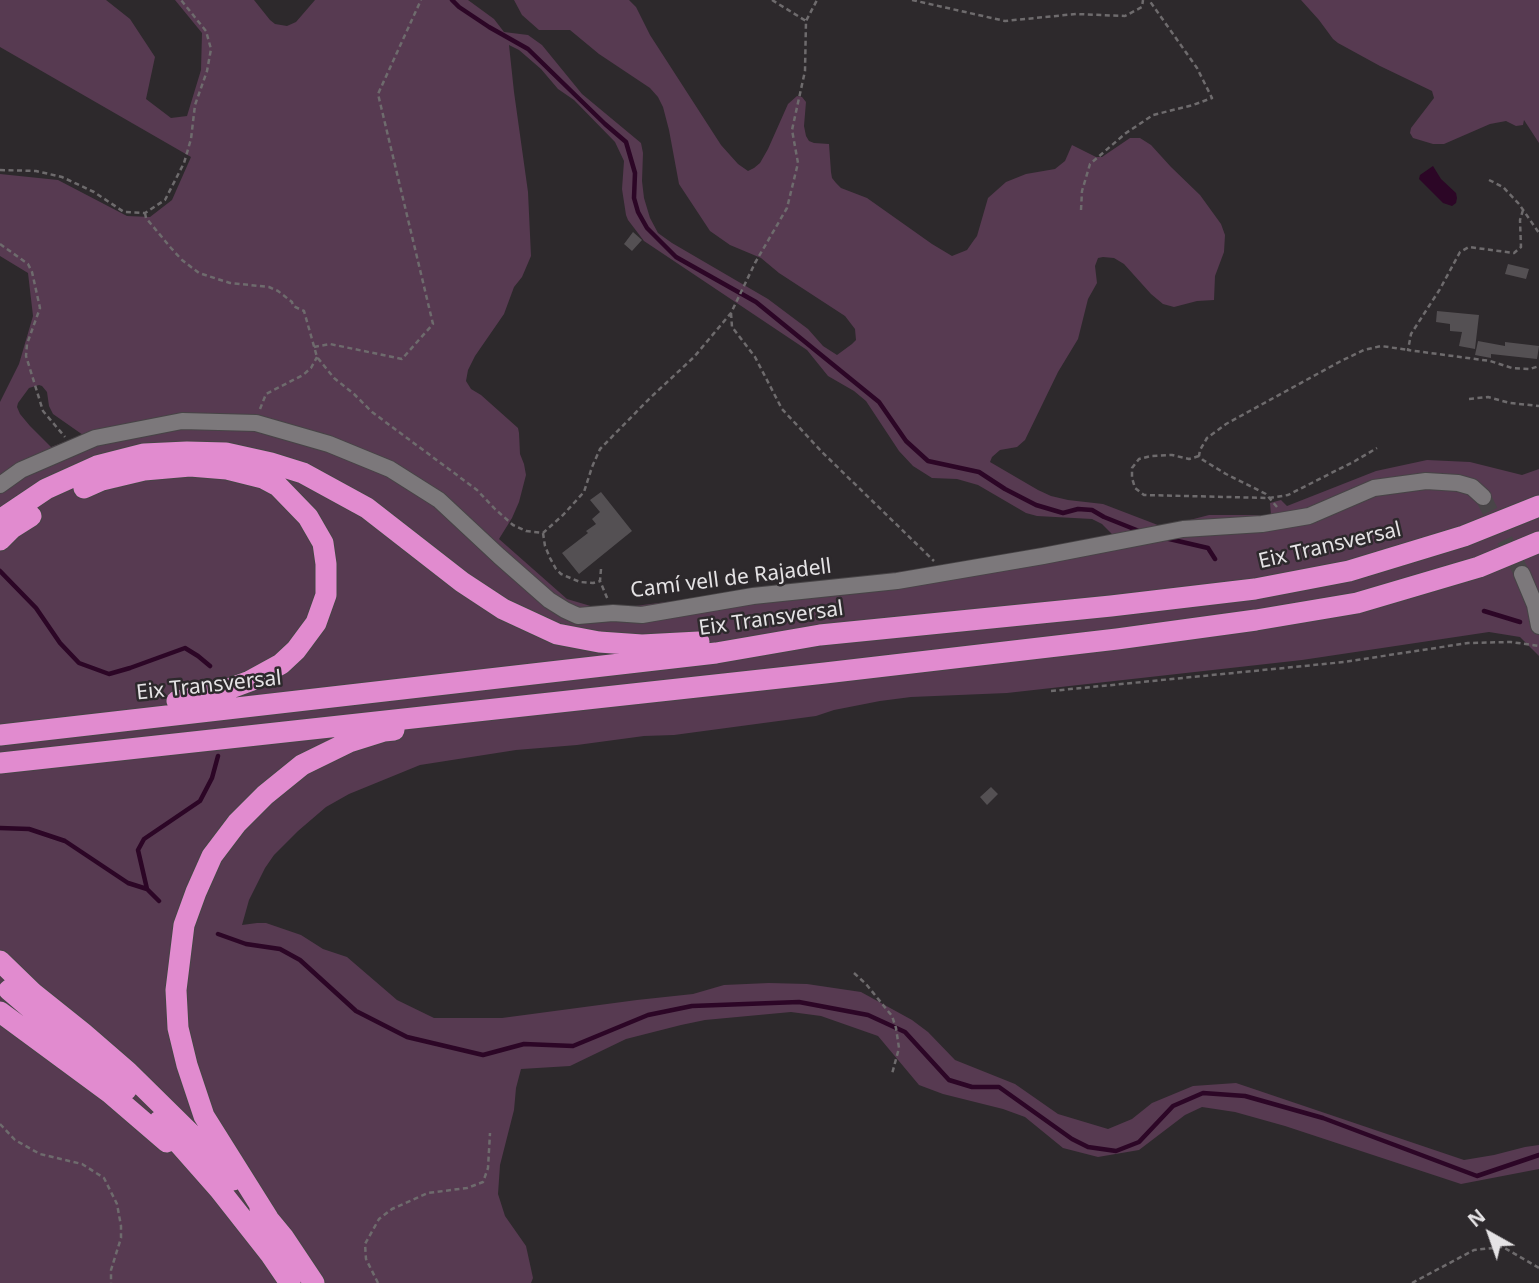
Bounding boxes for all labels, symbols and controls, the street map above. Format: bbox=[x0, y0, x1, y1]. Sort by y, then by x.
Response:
street label: Eix Transversal bbox=[1256, 517, 1404, 575]
street label: Camí vell de Rajadell bbox=[629, 554, 833, 604]
street label: Eix Transversal bbox=[697, 596, 845, 642]
street label: Eix Transversal bbox=[135, 666, 283, 706]
north arrow bbox=[1455, 1199, 1525, 1269]
text: N bbox=[1462, 1203, 1491, 1233]

